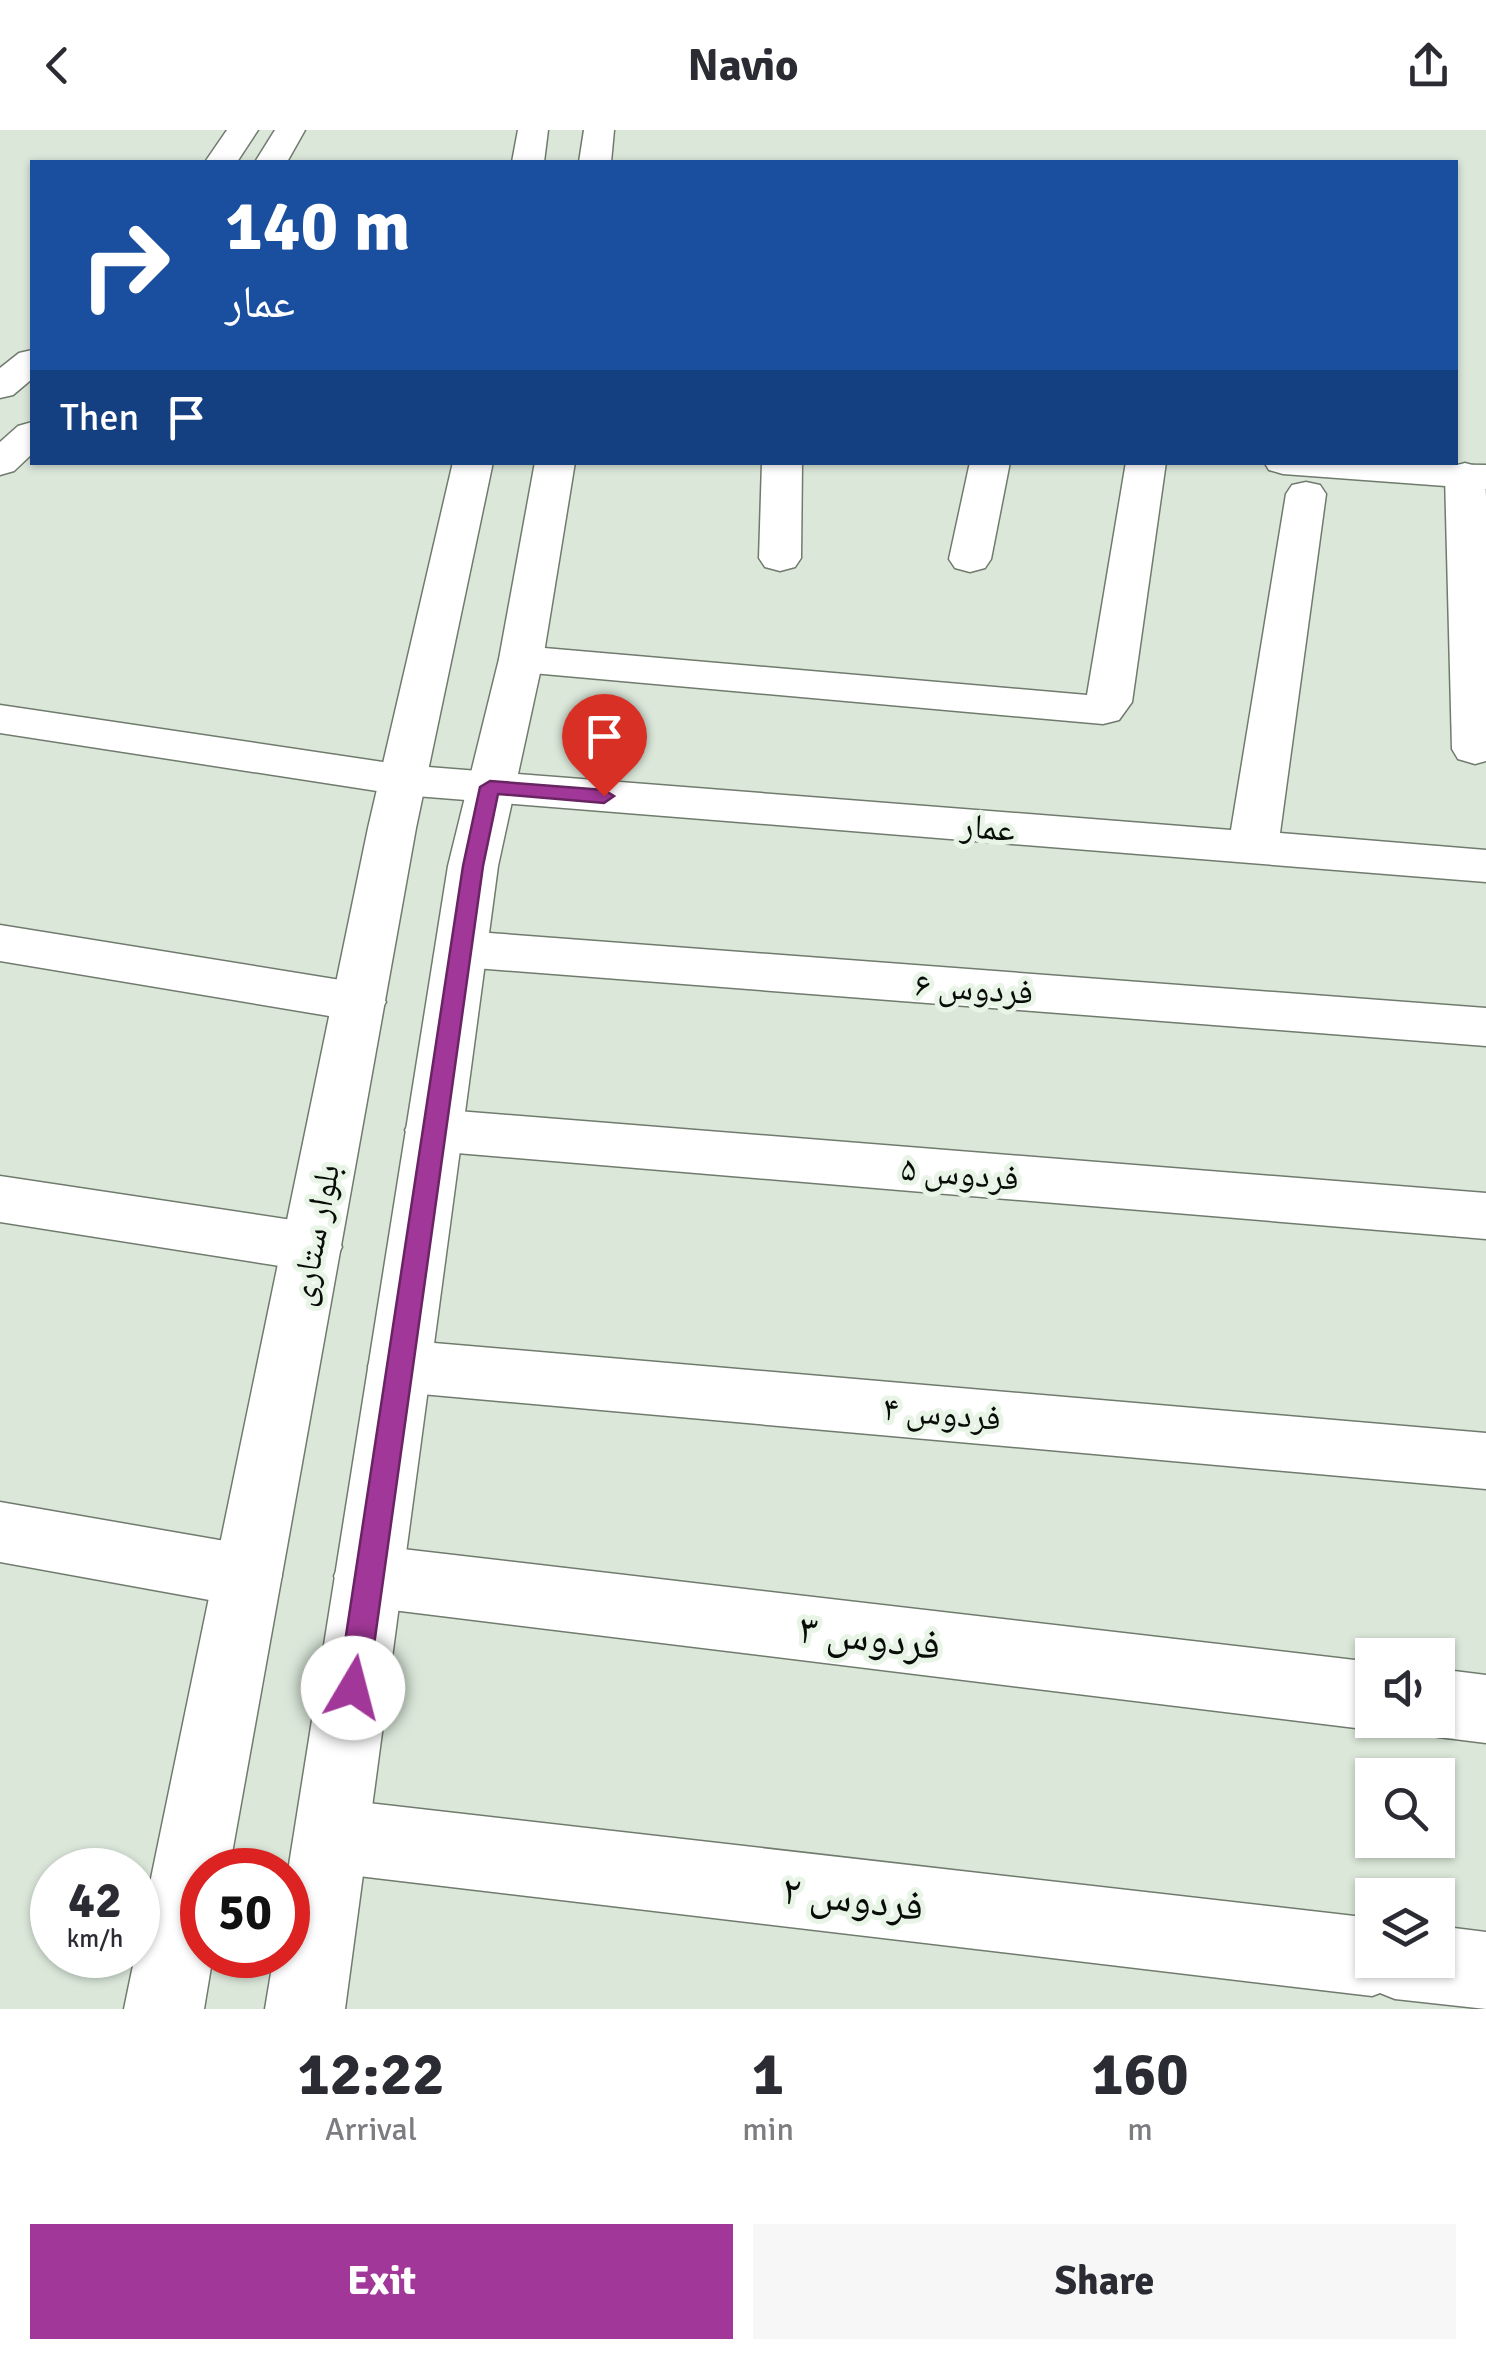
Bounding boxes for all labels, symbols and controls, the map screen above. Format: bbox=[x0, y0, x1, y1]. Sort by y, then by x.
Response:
icon: back bbox=[30, 38, 85, 93]
text: Navio bbox=[687, 38, 799, 93]
icon: share bbox=[1401, 38, 1456, 93]
text: 140 m bbox=[225, 183, 410, 269]
icon: right bbox=[60, 200, 190, 330]
text: عمار bbox=[225, 275, 295, 330]
icon: arrive bbox=[159, 390, 214, 445]
text: Then bbox=[60, 394, 139, 441]
pin bbox=[562, 694, 647, 797]
icon: arrive bbox=[577, 709, 632, 764]
street label: عمار bbox=[958, 804, 1017, 851]
street label: فردوس ۶ bbox=[913, 963, 1035, 1014]
street label: فردوس ۵ bbox=[899, 1147, 1021, 1200]
street label: بلوار ستاری bbox=[280, 1160, 349, 1310]
street label: فردوس ۴ bbox=[881, 1387, 1003, 1440]
street label: فردوس ۳ bbox=[796, 1604, 944, 1671]
position arrow bbox=[301, 1636, 405, 1740]
map controls bbox=[1355, 1638, 1455, 1978]
button: sound bbox=[1355, 1638, 1455, 1738]
button: search bbox=[1355, 1758, 1455, 1858]
speed limit sign: 50 bbox=[180, 1848, 310, 1978]
street label: فردوس ۲ bbox=[779, 1865, 927, 1932]
text: 42 bbox=[68, 1870, 122, 1932]
button: layers bbox=[1355, 1878, 1455, 1978]
text: km/h bbox=[67, 1923, 123, 1954]
text: 12:22 bbox=[297, 2038, 445, 2112]
text: 1 bbox=[752, 2038, 784, 2112]
text: 160 bbox=[1091, 2038, 1189, 2112]
text: Arrival bbox=[325, 2110, 417, 2149]
text: min bbox=[742, 2110, 794, 2149]
text: m bbox=[1127, 2110, 1153, 2149]
button: Exit bbox=[30, 2224, 733, 2339]
button: Share bbox=[753, 2224, 1456, 2339]

